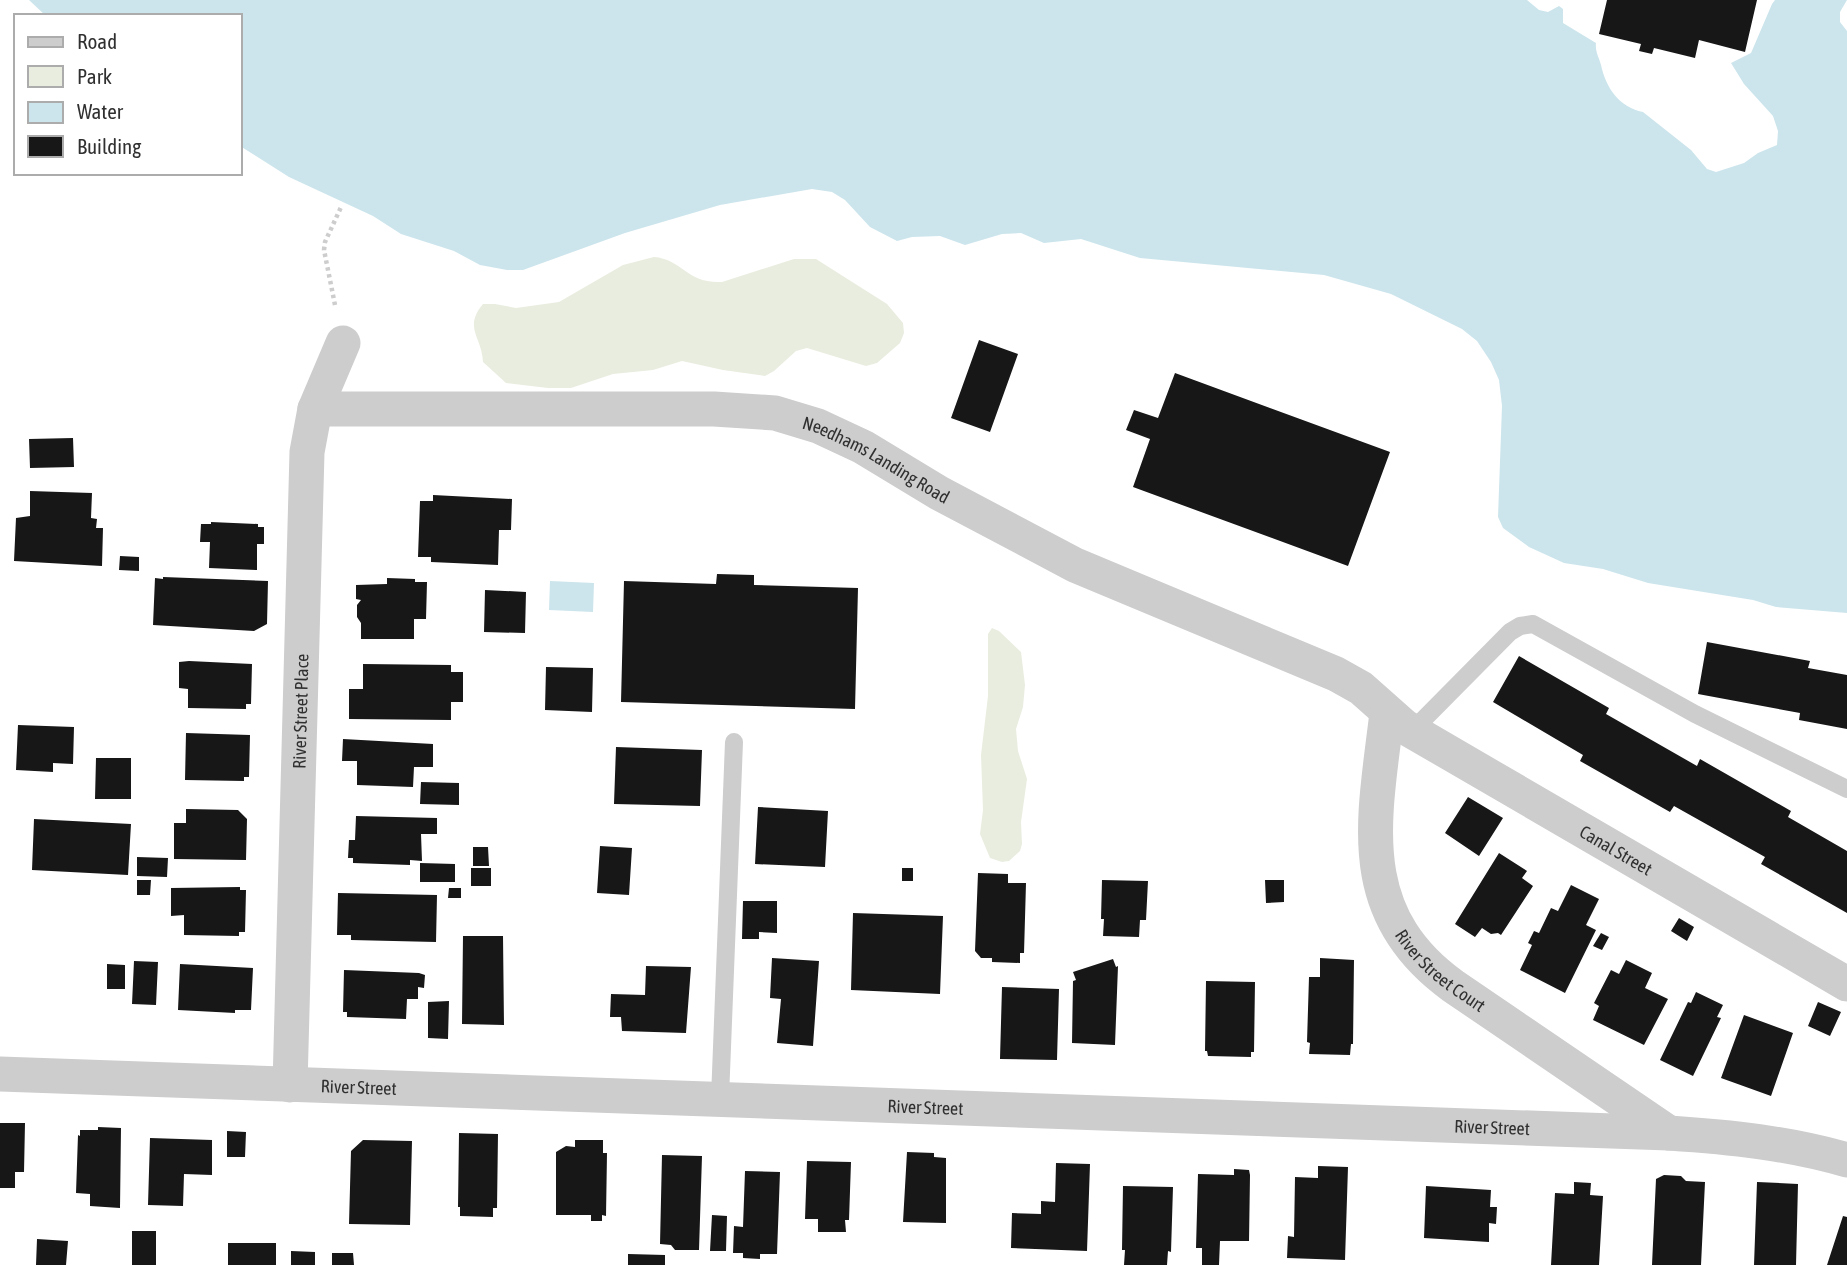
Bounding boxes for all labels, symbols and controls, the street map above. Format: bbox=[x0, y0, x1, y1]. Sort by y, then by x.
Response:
legend bbox=[14, 14, 242, 175]
text: Road bbox=[77, 29, 117, 53]
text: Park bbox=[77, 64, 112, 88]
text: Water bbox=[77, 99, 124, 123]
text: Building bbox=[77, 134, 141, 158]
street label: Needhams Landing Road bbox=[800, 412, 953, 507]
street label: River Street Place bbox=[288, 653, 312, 769]
street label: Canal Street bbox=[1576, 821, 1656, 879]
street label: River Street Court bbox=[1391, 925, 1490, 1016]
street label: River Street bbox=[320, 1075, 397, 1099]
street label: River Street bbox=[887, 1095, 964, 1119]
street label: River Street bbox=[1454, 1115, 1530, 1139]

